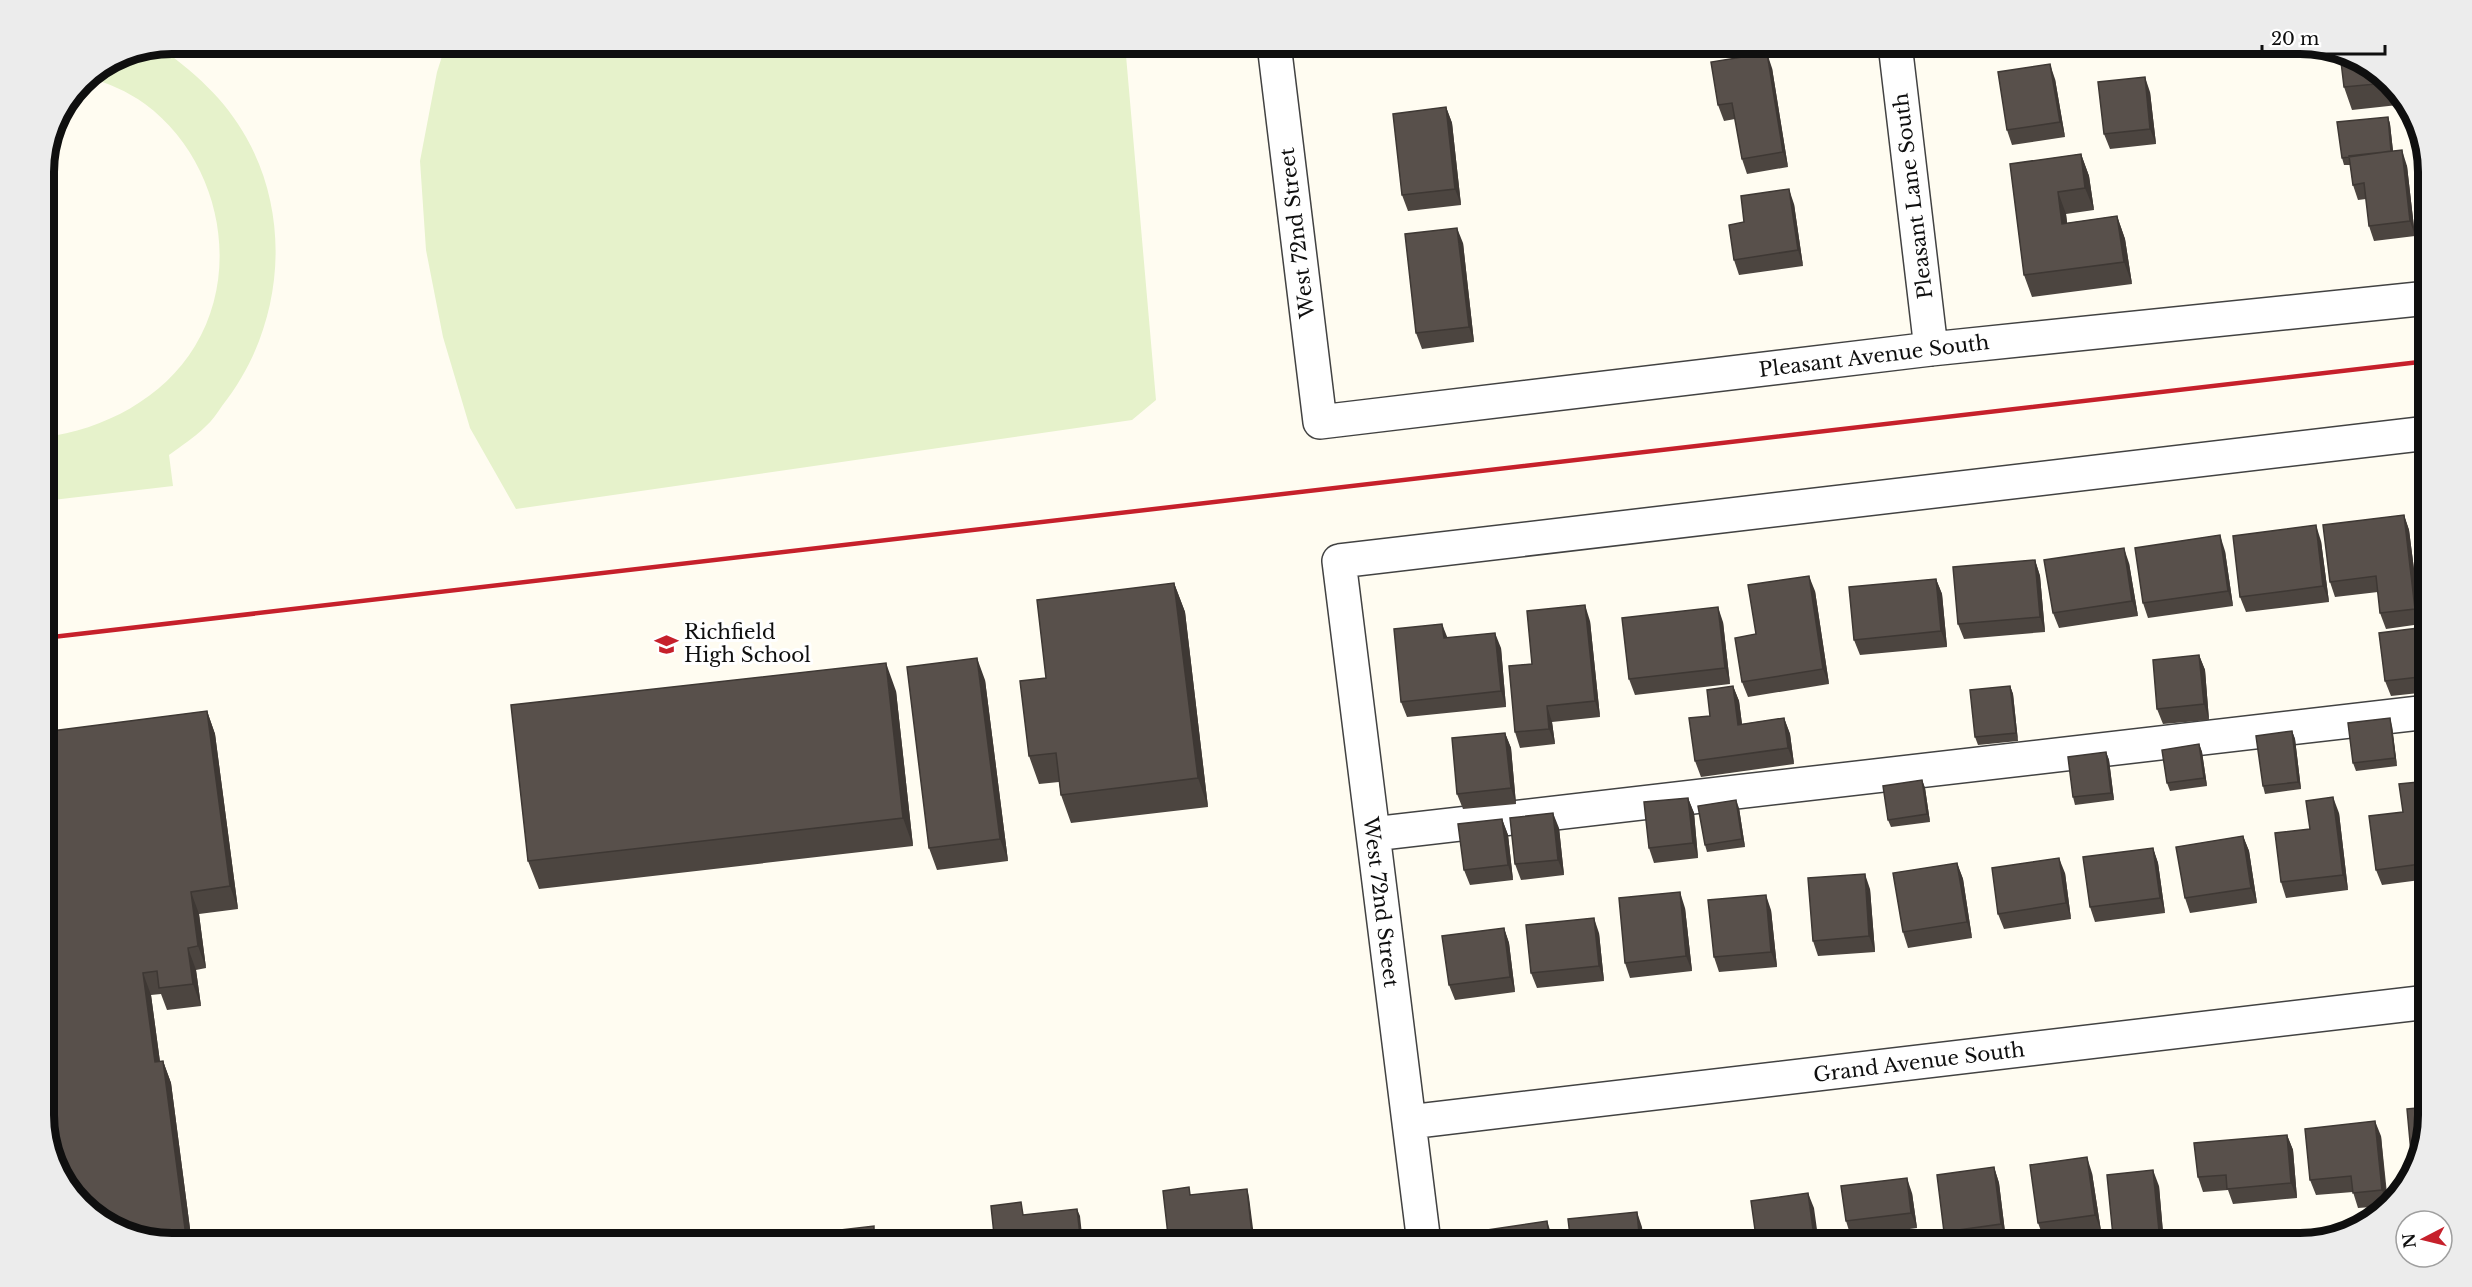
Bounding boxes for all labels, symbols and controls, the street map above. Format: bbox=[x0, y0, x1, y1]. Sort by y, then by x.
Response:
scale bar bbox=[2262, 18, 2385, 56]
text: 20 m bbox=[2271, 28, 2319, 50]
street label: Pleasant Lane South bbox=[1888, 91, 1938, 300]
street label: West 72nd Street bbox=[1275, 146, 1319, 321]
street label: Pleasant Avenue South bbox=[1757, 330, 1991, 382]
place label: Richfield High School bbox=[684, 620, 811, 667]
school or university icon: Richfield High School bbox=[653, 631, 679, 657]
street label: West 72nd Street bbox=[1359, 814, 1403, 989]
street label: Grand Avenue South bbox=[1812, 1037, 2026, 1087]
north arrow bbox=[2394, 1209, 2454, 1269]
text: N bbox=[2398, 1232, 2420, 1250]

